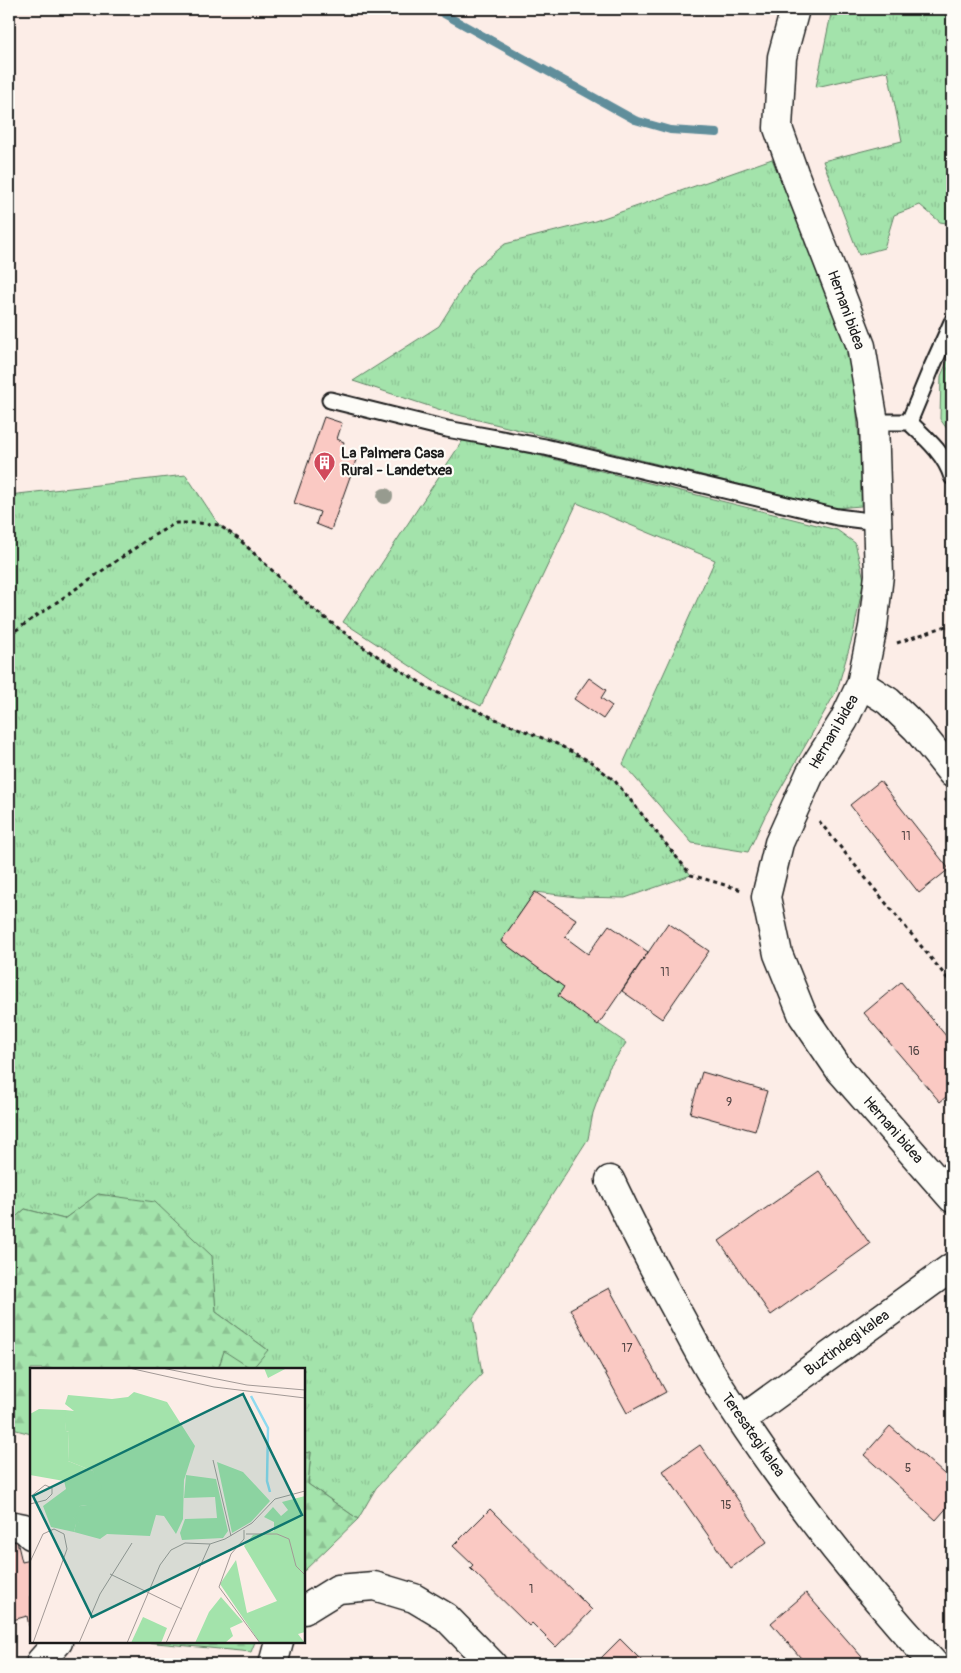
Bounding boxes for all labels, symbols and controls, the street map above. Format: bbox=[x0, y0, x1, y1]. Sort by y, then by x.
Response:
street label: Hernani bidea bbox=[823, 268, 869, 352]
place label: La Palmera Casa Rural - Landetxea bbox=[341, 444, 452, 480]
building icon: La Palmera Casa Rural - Landetxea bbox=[313, 450, 337, 481]
street label: Hernani bidea bbox=[805, 691, 863, 773]
house number: 11 bbox=[901, 829, 911, 844]
house number: 11 bbox=[660, 965, 670, 980]
house number: 16 bbox=[908, 1044, 920, 1059]
street label: Hernani bidea bbox=[859, 1092, 927, 1168]
house number: 9 bbox=[726, 1095, 732, 1110]
street label: Buztindegi kalea bbox=[801, 1306, 893, 1380]
house number: 17 bbox=[621, 1341, 633, 1356]
inset map bbox=[30, 1368, 305, 1643]
street label: Teresategi kalea bbox=[717, 1389, 789, 1481]
house number: 5 bbox=[905, 1461, 911, 1476]
house number: 15 bbox=[720, 1498, 732, 1513]
house number: 1 bbox=[529, 1582, 533, 1597]

